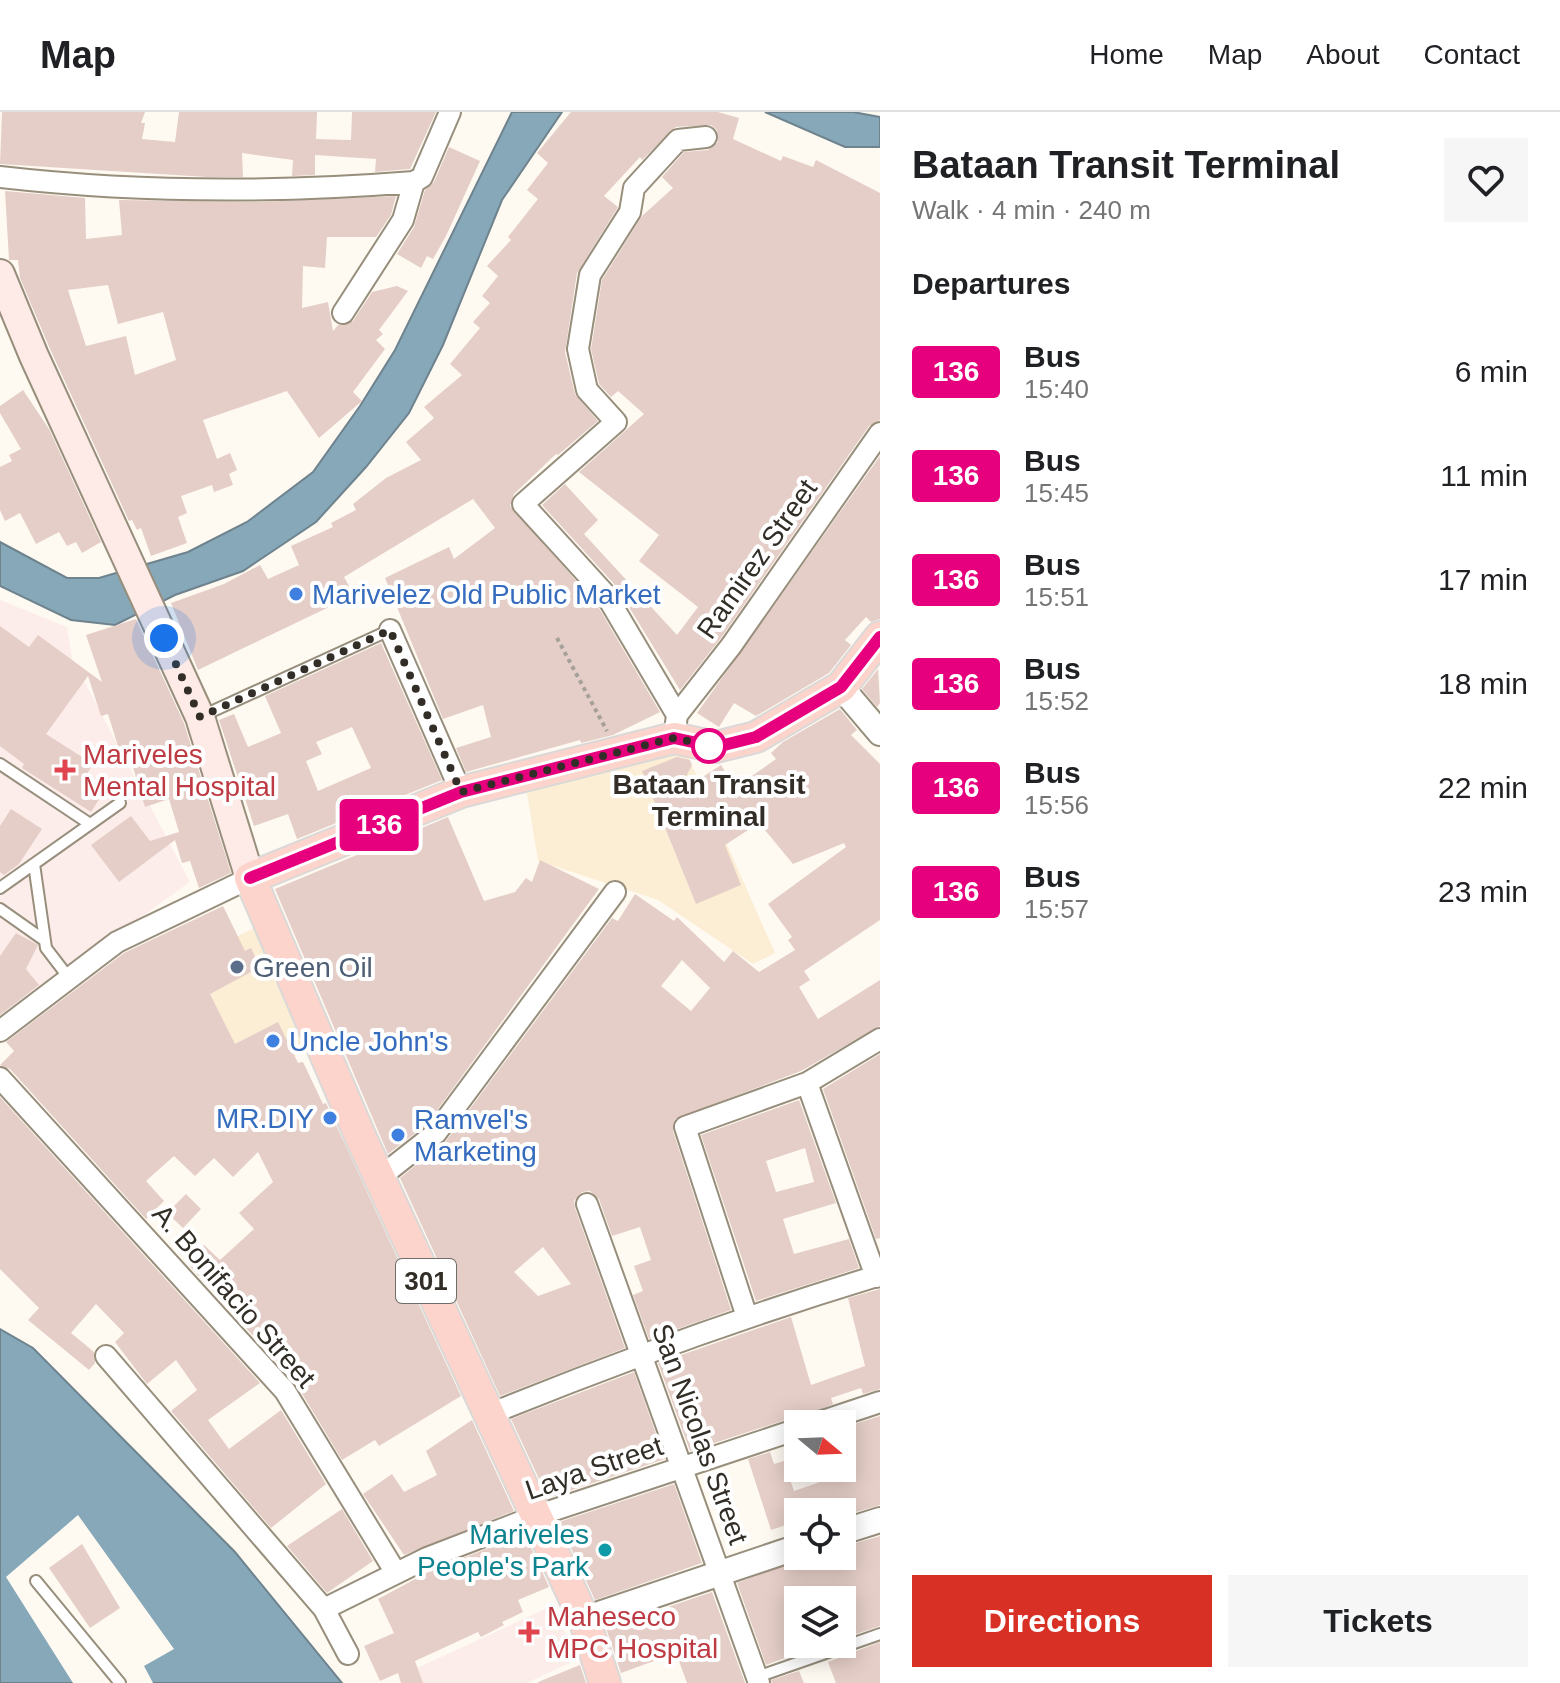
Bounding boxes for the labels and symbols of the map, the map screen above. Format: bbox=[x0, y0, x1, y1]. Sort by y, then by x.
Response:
street label: Ramirez Street bbox=[691, 473, 823, 644]
place label: Marivelez Old Public Market bbox=[312, 579, 661, 610]
marker: Marivelez Old Public Market bbox=[287, 585, 305, 603]
your location bbox=[144, 618, 184, 658]
marker: Bataan Transit Terminal bbox=[692, 729, 726, 763]
place label: Mariveles Mental Hospital bbox=[83, 739, 276, 802]
marker: Mariveles Mental Hospital bbox=[54, 759, 76, 781]
place label: Bataan Transit Terminal bbox=[613, 769, 805, 832]
line badge: 136 bbox=[333, 799, 425, 851]
place label: Green Oil bbox=[253, 952, 373, 983]
marker: Green Oil bbox=[228, 958, 246, 976]
place label: Uncle John's bbox=[289, 1026, 448, 1057]
marker: Uncle John's bbox=[264, 1032, 282, 1050]
place label: MR.DIY bbox=[216, 1103, 314, 1134]
place label: Ramvel's Marketing bbox=[414, 1104, 537, 1167]
marker: MR.DIY bbox=[321, 1109, 339, 1127]
marker: Ramvel's Marketing bbox=[389, 1126, 407, 1144]
street label: A. Bonifacio Street bbox=[146, 1198, 322, 1394]
road number: 301 bbox=[396, 1259, 456, 1303]
street label: San Nicolas Street bbox=[646, 1320, 754, 1548]
north arrow bbox=[784, 1410, 856, 1482]
street label: Laya Street bbox=[521, 1430, 667, 1506]
place label: Mariveles People's Park bbox=[417, 1519, 590, 1582]
marker: Mariveles People's Park bbox=[596, 1541, 614, 1559]
place label: Maheseco MPC Hospital bbox=[547, 1601, 718, 1664]
marker: Maheseco MPC Hospital bbox=[518, 1621, 540, 1643]

